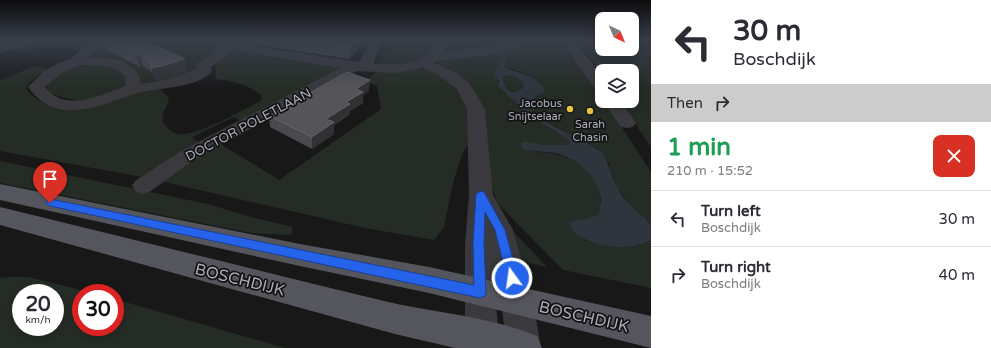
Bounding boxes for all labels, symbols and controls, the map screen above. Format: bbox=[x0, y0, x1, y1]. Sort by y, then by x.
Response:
north arrow bbox=[595, 12, 639, 56]
map controls bbox=[595, 12, 639, 108]
text: 30 m bbox=[733, 14, 801, 48]
icon: left bbox=[667, 16, 719, 68]
text: Boschdijk bbox=[733, 48, 816, 70]
button: layers bbox=[595, 64, 639, 108]
street label: DOCTOR POLETLAAN bbox=[183, 85, 314, 165]
icon: right bbox=[711, 92, 733, 114]
text: Then bbox=[667, 94, 703, 112]
place label: Jacobus Snijtselaar bbox=[508, 97, 563, 123]
marker: Jacobus Snijtselaar bbox=[565, 104, 575, 114]
marker: Sarah Chasin bbox=[585, 106, 595, 116]
place label: Sarah Chasin bbox=[572, 118, 608, 144]
text: 1 min bbox=[667, 133, 731, 162]
button: close bbox=[933, 135, 975, 177]
pin bbox=[33, 162, 67, 203]
text: 210 m · 15:52 bbox=[667, 163, 753, 179]
icon: arrive bbox=[39, 168, 61, 190]
text: Turn left bbox=[701, 202, 761, 220]
icon: left bbox=[667, 208, 689, 230]
text: 30 m bbox=[938, 210, 975, 228]
text: Boschdijk bbox=[701, 220, 761, 236]
position arrow bbox=[491, 257, 533, 299]
text: Turn right bbox=[701, 258, 771, 276]
street label: BOSCHDIJK bbox=[193, 259, 287, 301]
icon: right bbox=[667, 264, 689, 286]
text: 40 m bbox=[938, 266, 975, 284]
text: Boschdijk bbox=[701, 276, 761, 292]
speed limit sign: 30 bbox=[72, 284, 124, 336]
text: 20 bbox=[25, 293, 51, 317]
street label: BOSCHDIJK bbox=[537, 297, 631, 337]
text: km/h bbox=[25, 314, 51, 326]

